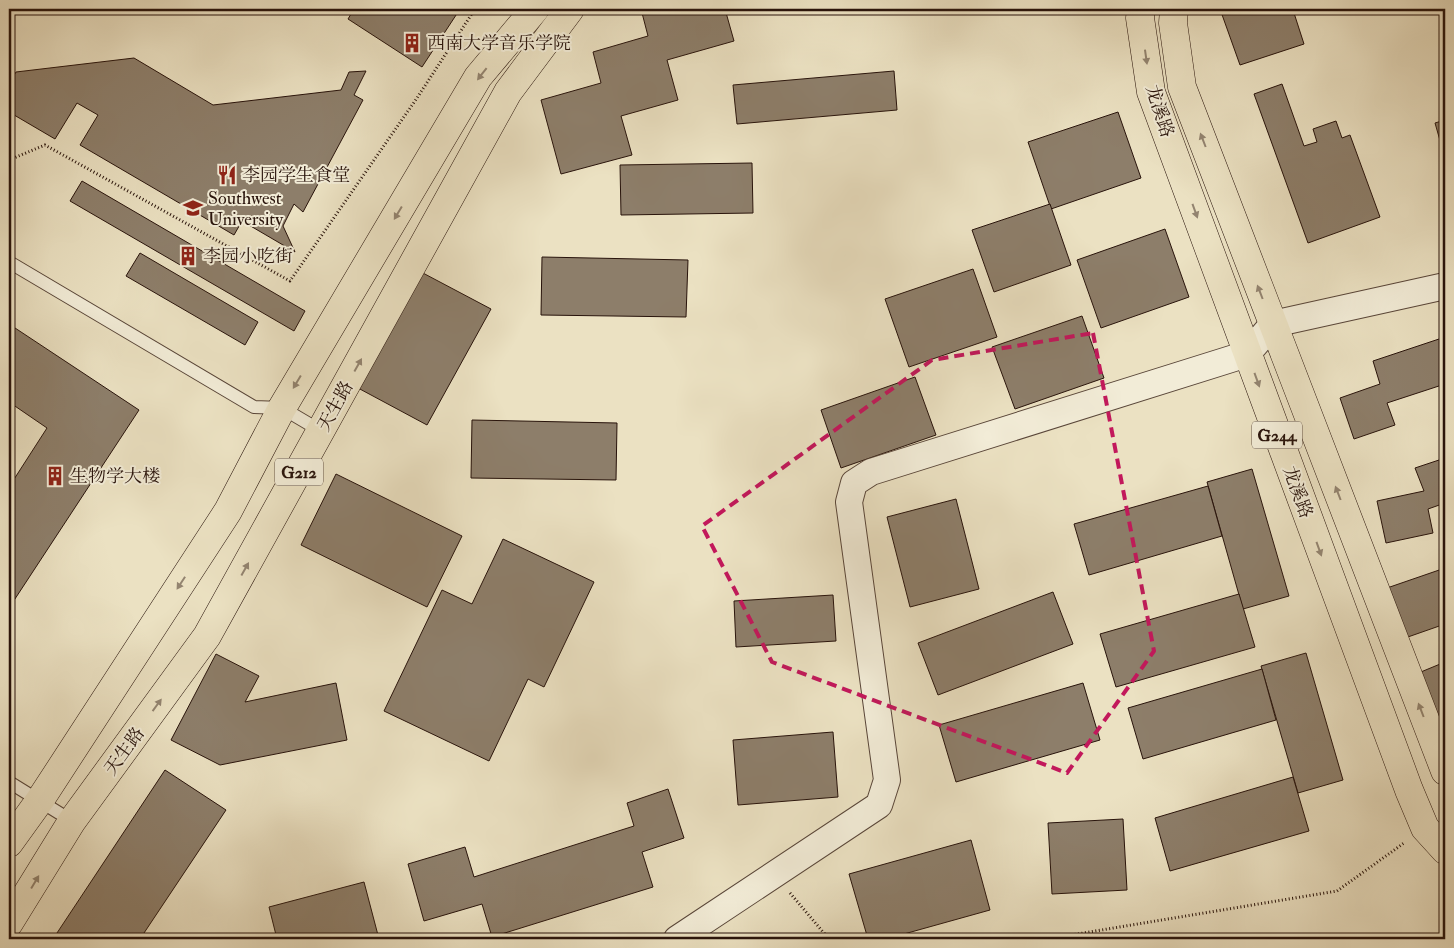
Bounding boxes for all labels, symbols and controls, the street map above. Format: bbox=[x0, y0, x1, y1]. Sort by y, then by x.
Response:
building icon: 西南大学音乐学院 bbox=[401, 32, 423, 54]
place label: 西南大学音乐学院 bbox=[427, 32, 571, 55]
one-way arrow bbox=[1142, 49, 1150, 65]
one-way arrow bbox=[477, 67, 487, 80]
street label: 龙溪路 bbox=[1140, 82, 1179, 140]
one-way arrow bbox=[1199, 132, 1207, 147]
restaurant icon: 李园学生食堂 bbox=[216, 164, 238, 186]
place label: 李园学生食堂 bbox=[242, 164, 350, 187]
place label: Southwest University bbox=[208, 187, 284, 231]
school or university icon: Southwest University bbox=[182, 197, 204, 219]
one-way arrow bbox=[1192, 204, 1199, 219]
one-way arrow bbox=[394, 206, 403, 219]
building icon: 李园小吃街 bbox=[177, 245, 199, 267]
place label: 李园小吃街 bbox=[203, 245, 293, 268]
one-way arrow bbox=[1256, 285, 1264, 299]
one-way arrow bbox=[354, 358, 362, 373]
one-way arrow bbox=[1254, 373, 1261, 388]
one-way arrow bbox=[293, 376, 302, 389]
street label: 天生路 bbox=[312, 377, 359, 435]
road number: G244 bbox=[1252, 422, 1302, 448]
road number: G212 bbox=[275, 458, 323, 486]
street label: 龙溪路 bbox=[1277, 463, 1318, 521]
building icon: 生物学大楼 bbox=[44, 465, 66, 487]
place label: 生物学大楼 bbox=[70, 465, 160, 488]
one-way arrow bbox=[1334, 485, 1341, 500]
one-way arrow bbox=[1316, 542, 1324, 556]
one-way arrow bbox=[241, 561, 249, 576]
one-way arrow bbox=[176, 577, 185, 590]
one-way arrow bbox=[152, 698, 162, 712]
one-way arrow bbox=[1417, 702, 1425, 717]
street label: 天生路 bbox=[99, 723, 150, 780]
one-way arrow bbox=[31, 875, 40, 889]

